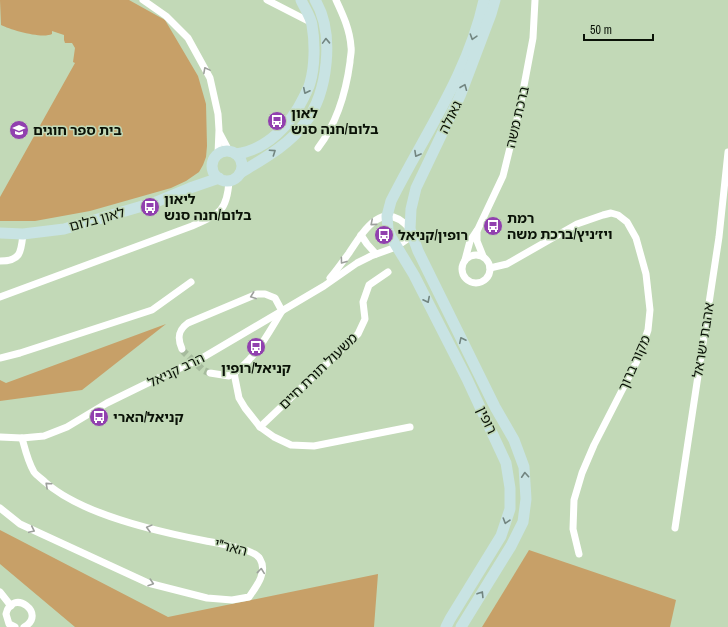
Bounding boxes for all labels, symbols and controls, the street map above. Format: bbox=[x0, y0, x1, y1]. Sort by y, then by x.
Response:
scale bar bbox=[584, 16, 653, 42]
text: 50 m bbox=[590, 22, 612, 38]
one-way arrow bbox=[469, 34, 478, 41]
one-way arrow bbox=[322, 38, 330, 44]
one-way arrow bbox=[203, 67, 211, 75]
one-way arrow bbox=[460, 83, 468, 90]
street label: ברכת משה bbox=[501, 84, 533, 150]
one-way arrow bbox=[303, 87, 311, 94]
street label: גאולה bbox=[434, 98, 466, 136]
place label: לאון בלום/חנה סנש bbox=[291, 104, 379, 138]
bus stop icon: לאון בלום/חנה סנש bbox=[266, 110, 288, 132]
school or university icon: בית ספר חוגים bbox=[8, 119, 30, 141]
place label: בית ספר חוגים bbox=[33, 121, 122, 139]
one-way arrow bbox=[269, 149, 276, 157]
one-way arrow bbox=[414, 150, 421, 157]
place label: ליאון בלום/חנה סנש bbox=[164, 190, 252, 224]
bus stop icon: ליאון בלום/חנה סנש bbox=[139, 196, 161, 218]
street label: לאון בלום bbox=[67, 203, 127, 235]
place label: רמת ויז׳ניץ/ברכת משה bbox=[507, 209, 613, 243]
bus stop icon: רמת ויז׳ניץ/ברכת משה bbox=[482, 215, 504, 237]
one-way arrow bbox=[370, 218, 377, 225]
bus stop icon: רופין/קניאל bbox=[373, 224, 395, 246]
place label: רופין/קניאל bbox=[398, 226, 468, 244]
one-way arrow bbox=[341, 257, 348, 264]
one-way arrow bbox=[249, 292, 256, 300]
one-way arrow bbox=[422, 296, 430, 304]
street label: אהבת ישראל bbox=[688, 301, 718, 379]
street label: משעול תורת חיים bbox=[275, 329, 361, 413]
street label: מקור ברוך bbox=[614, 332, 654, 394]
bus stop icon: קניאל/רופין bbox=[245, 336, 267, 358]
one-way arrow bbox=[459, 336, 467, 344]
street label: הרב קניאל bbox=[145, 349, 207, 391]
place label: קניאל/רופין bbox=[221, 359, 291, 377]
street label: רופין bbox=[473, 403, 501, 437]
bus stop icon: קניאל/הארי bbox=[88, 406, 110, 428]
place label: קניאל/הארי bbox=[113, 408, 184, 426]
one-way arrow bbox=[520, 472, 529, 478]
one-way arrow bbox=[45, 482, 53, 490]
one-way arrow bbox=[502, 517, 511, 524]
one-way arrow bbox=[145, 524, 152, 532]
one-way arrow bbox=[28, 525, 36, 533]
street label: האר"י bbox=[213, 534, 249, 560]
one-way arrow bbox=[256, 568, 265, 575]
one-way arrow bbox=[147, 579, 154, 587]
one-way arrow bbox=[476, 591, 484, 598]

